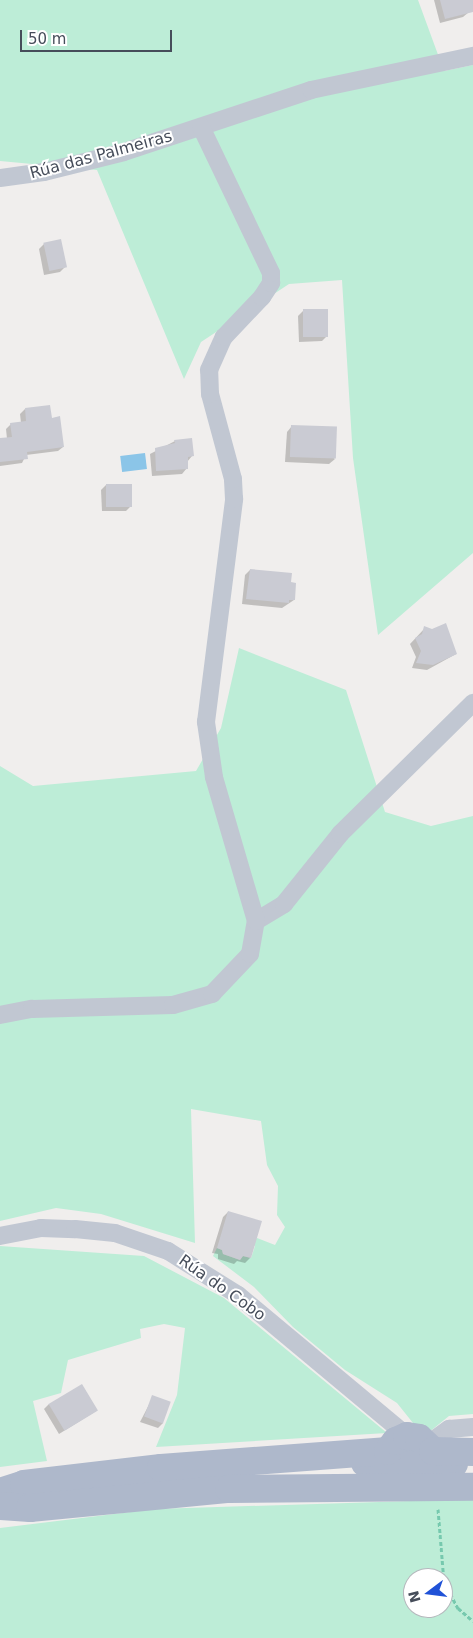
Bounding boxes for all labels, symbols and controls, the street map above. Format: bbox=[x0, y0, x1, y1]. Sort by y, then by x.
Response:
scale bar bbox=[22, 20, 175, 52]
text: 50 m bbox=[28, 30, 66, 48]
street label: Rúa das Palmeiras bbox=[28, 127, 174, 183]
street label: Rúa do Cobo bbox=[175, 1251, 269, 1325]
north arrow bbox=[403, 1568, 453, 1618]
text: N bbox=[405, 1589, 424, 1604]

